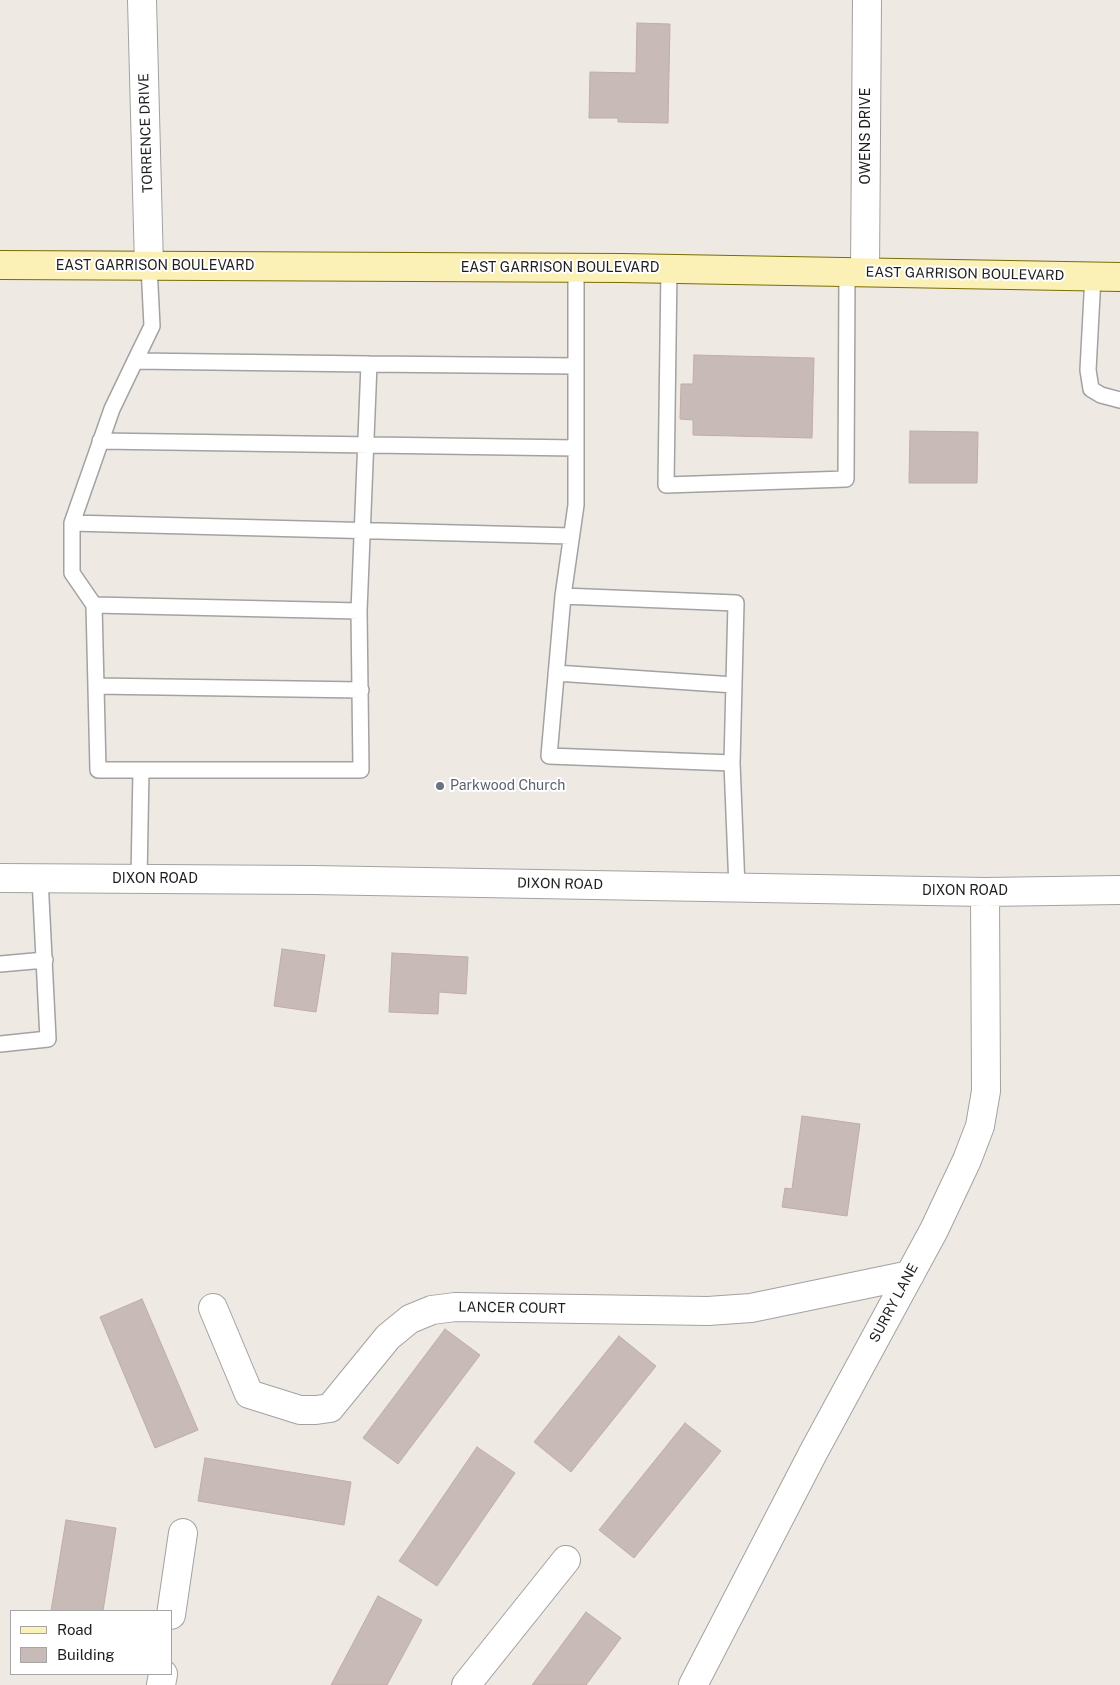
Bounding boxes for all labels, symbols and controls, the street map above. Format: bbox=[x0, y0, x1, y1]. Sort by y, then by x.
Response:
street label: TORRENCE DRIVE bbox=[136, 73, 156, 193]
street label: OWENS DRIVE bbox=[858, 88, 874, 184]
street label: EAST GARRISON BOULEVARD bbox=[56, 258, 254, 274]
street label: EAST GARRISON BOULEVARD bbox=[461, 260, 659, 276]
street label: EAST GARRISON BOULEVARD bbox=[865, 264, 1065, 284]
place label: Parkwood Church bbox=[450, 778, 565, 794]
marker: Parkwood Church bbox=[434, 780, 446, 792]
street label: DIXON ROAD bbox=[112, 871, 198, 887]
street label: DIXON ROAD bbox=[517, 875, 603, 893]
street label: DIXON ROAD bbox=[922, 883, 1008, 899]
street label: SURRY LANE bbox=[866, 1260, 922, 1346]
street label: LANCER COURT bbox=[458, 1299, 566, 1317]
legend bbox=[10, 1610, 172, 1675]
text: Road bbox=[57, 1621, 93, 1638]
text: Building bbox=[57, 1646, 115, 1663]

